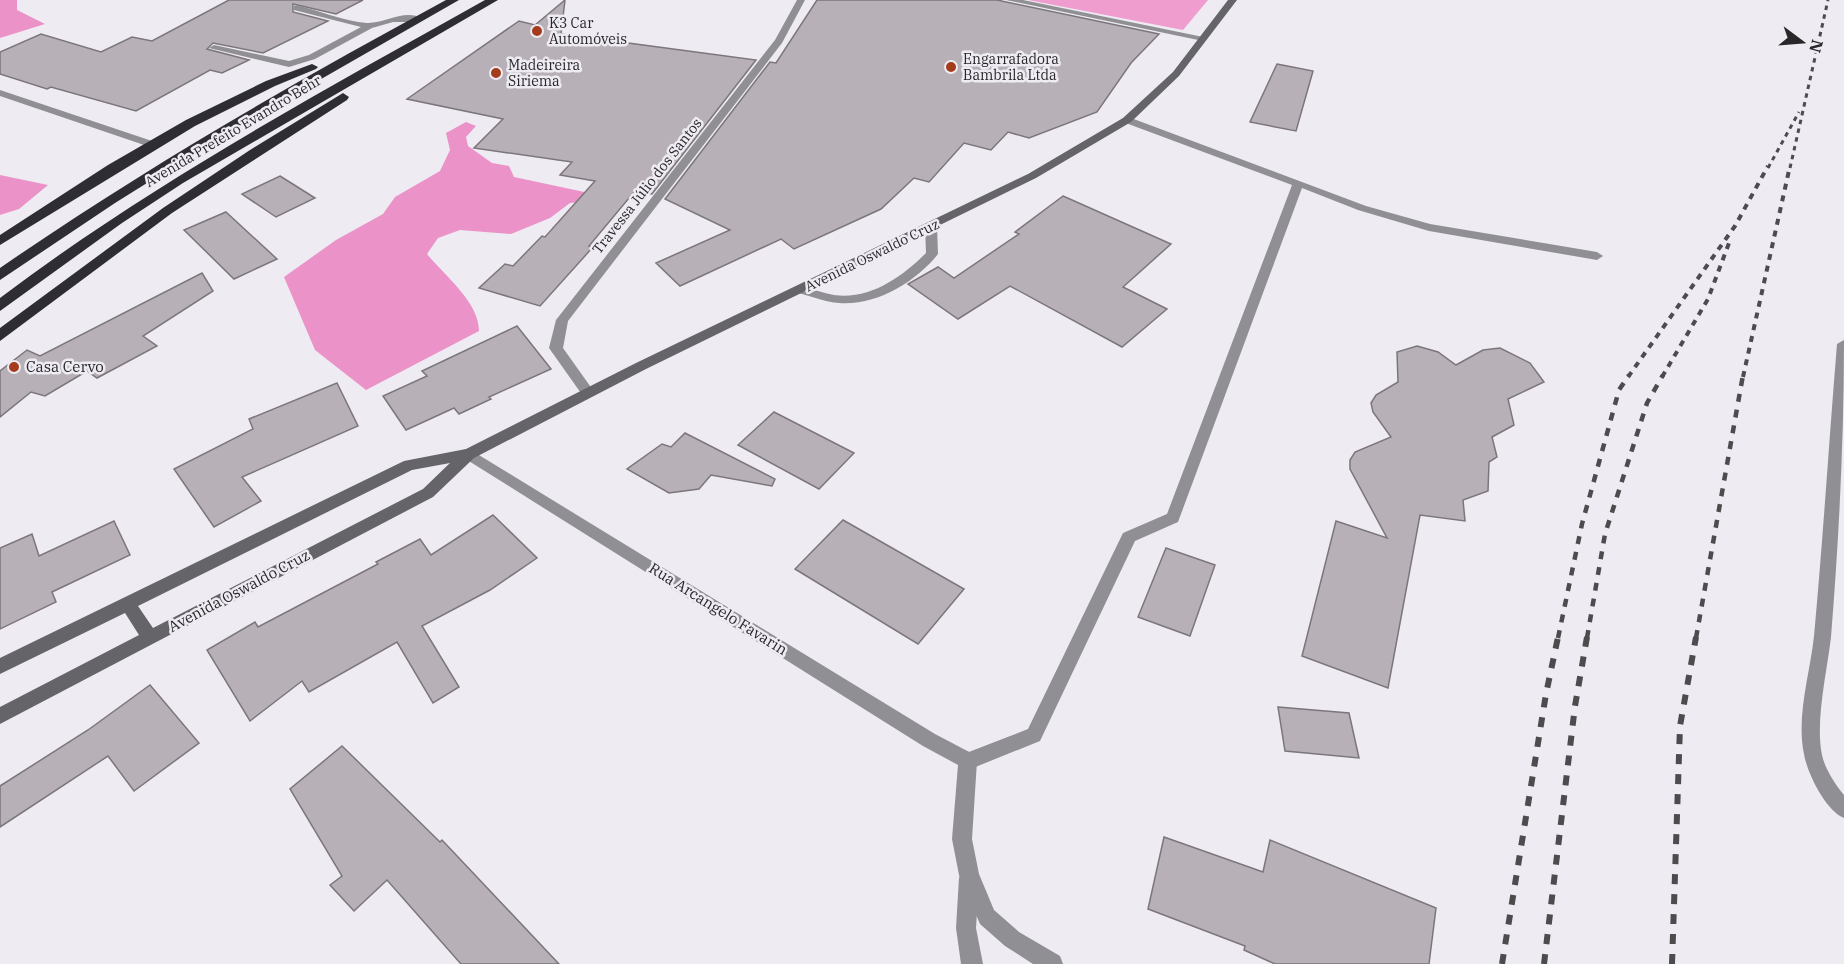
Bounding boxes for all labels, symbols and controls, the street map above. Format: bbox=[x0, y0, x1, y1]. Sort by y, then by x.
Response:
north arrow bbox=[1772, 12, 1832, 72]
place label: K3 Car Automóveis bbox=[549, 14, 627, 48]
marker: K3 Car Automóveis bbox=[530, 24, 544, 38]
text: N bbox=[1805, 37, 1828, 55]
place label: Engarrafadora Bambrila Ltda bbox=[963, 50, 1059, 84]
place label: Madeireira Siriema bbox=[508, 56, 581, 90]
marker: Engarrafadora Bambrila Ltda bbox=[944, 60, 958, 74]
marker: Madeireira Siriema bbox=[489, 66, 503, 80]
street label: Avenida Prefeito Evandro Behr bbox=[142, 71, 325, 191]
street label: Travessa Júlio dos Santos bbox=[588, 114, 706, 258]
street label: Avenida Oswaldo Cruz bbox=[802, 215, 942, 295]
place label: Casa Cervo bbox=[26, 357, 104, 376]
marker: Casa Cervo bbox=[7, 360, 21, 374]
street label: Avenida Oswaldo Cruz bbox=[165, 545, 313, 636]
street label: Rua Arcangelo Favarin bbox=[646, 558, 791, 659]

